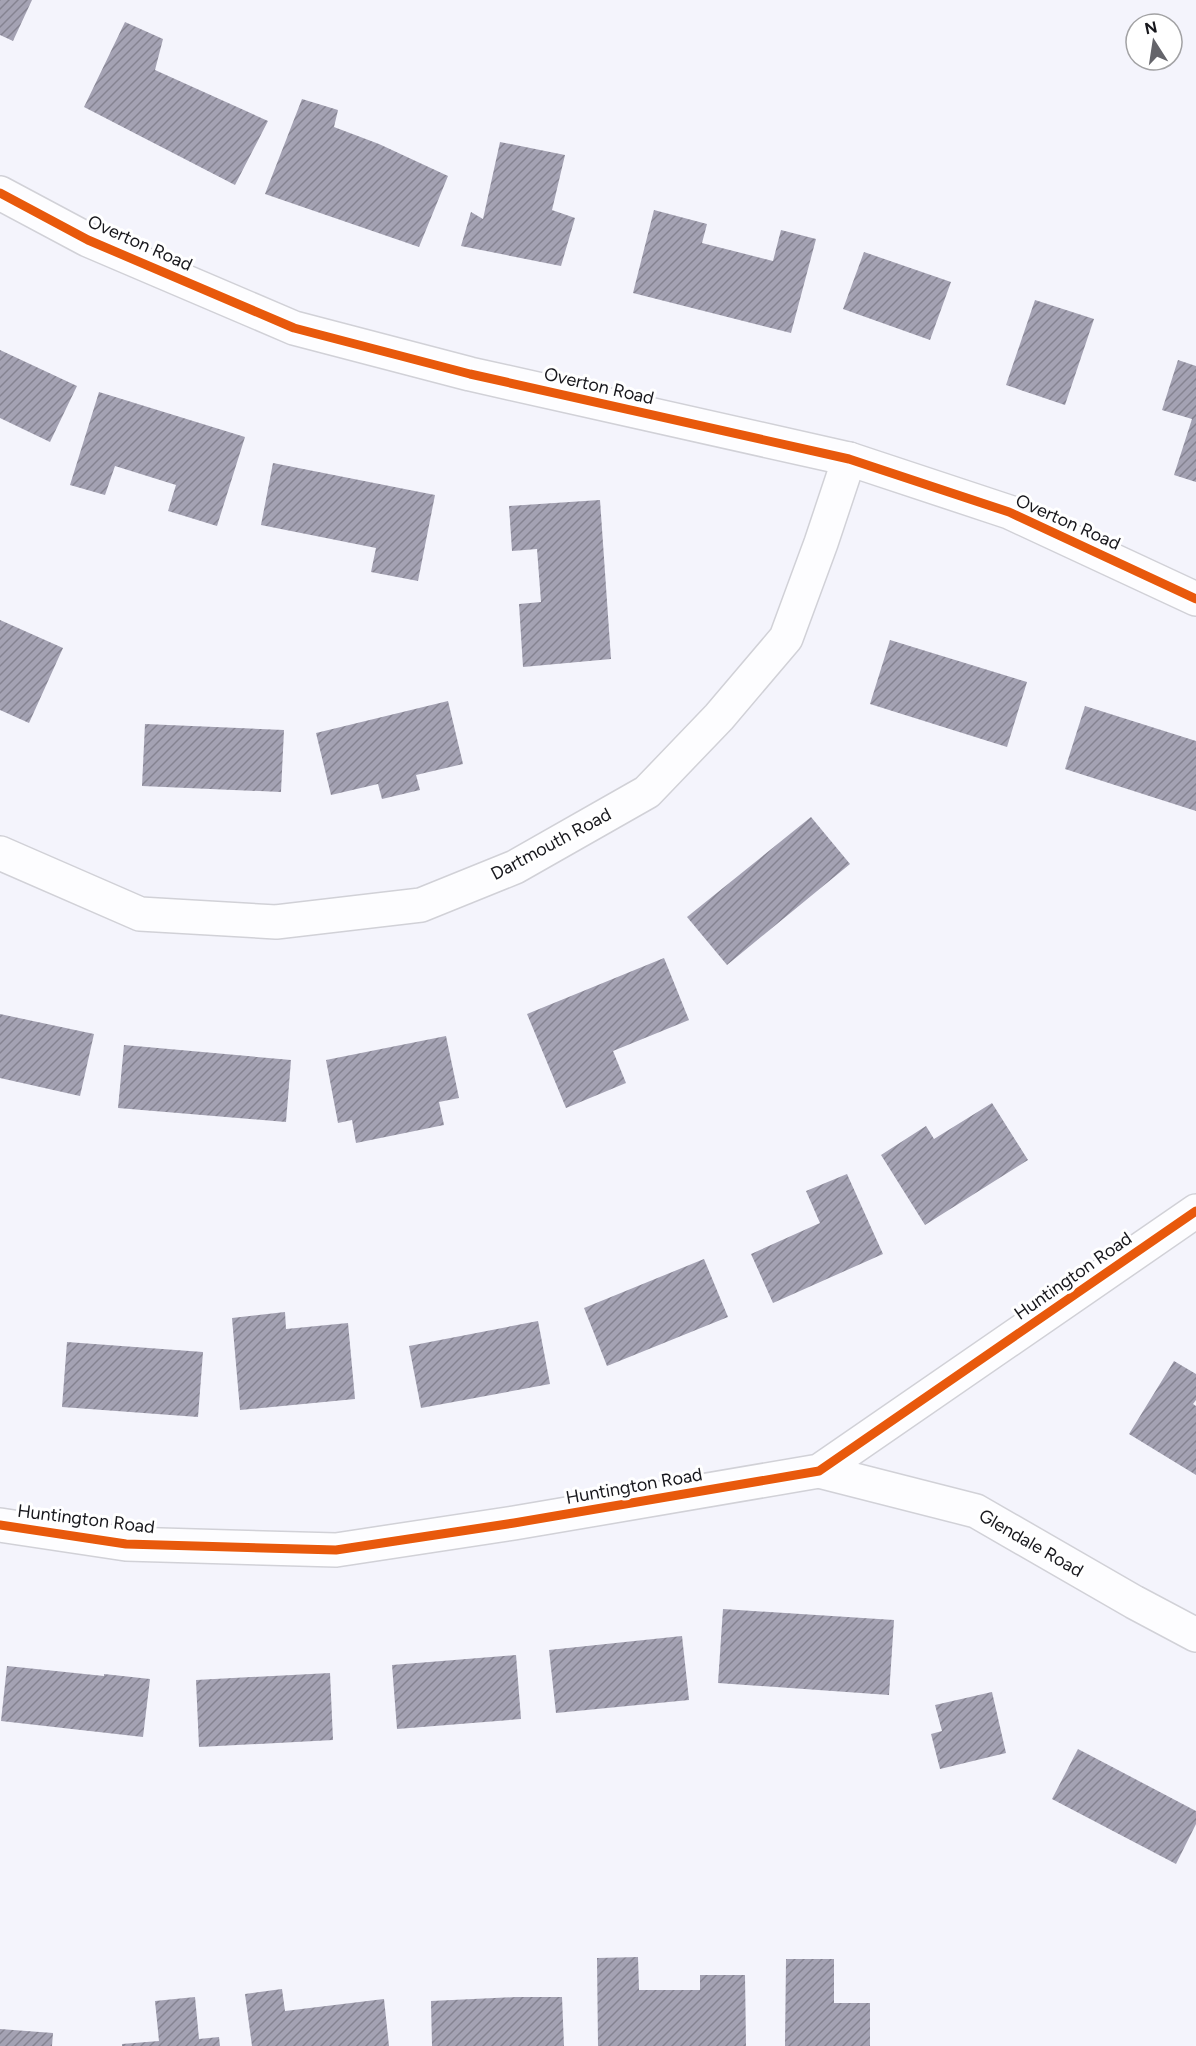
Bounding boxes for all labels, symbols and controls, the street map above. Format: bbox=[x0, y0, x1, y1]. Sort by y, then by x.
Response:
north arrow bbox=[1124, 12, 1184, 72]
text: N bbox=[1143, 17, 1159, 38]
street label: Overton Road bbox=[84, 210, 196, 276]
street label: Overton Road bbox=[542, 363, 656, 409]
street label: Overton Road bbox=[1012, 489, 1124, 555]
street label: Dartmouth Road bbox=[487, 803, 615, 885]
street label: Huntington Road bbox=[1010, 1227, 1136, 1325]
street label: Huntington Road bbox=[564, 1463, 704, 1509]
street label: Huntington Road bbox=[16, 1500, 156, 1538]
street label: Glendale Road bbox=[975, 1504, 1087, 1582]

